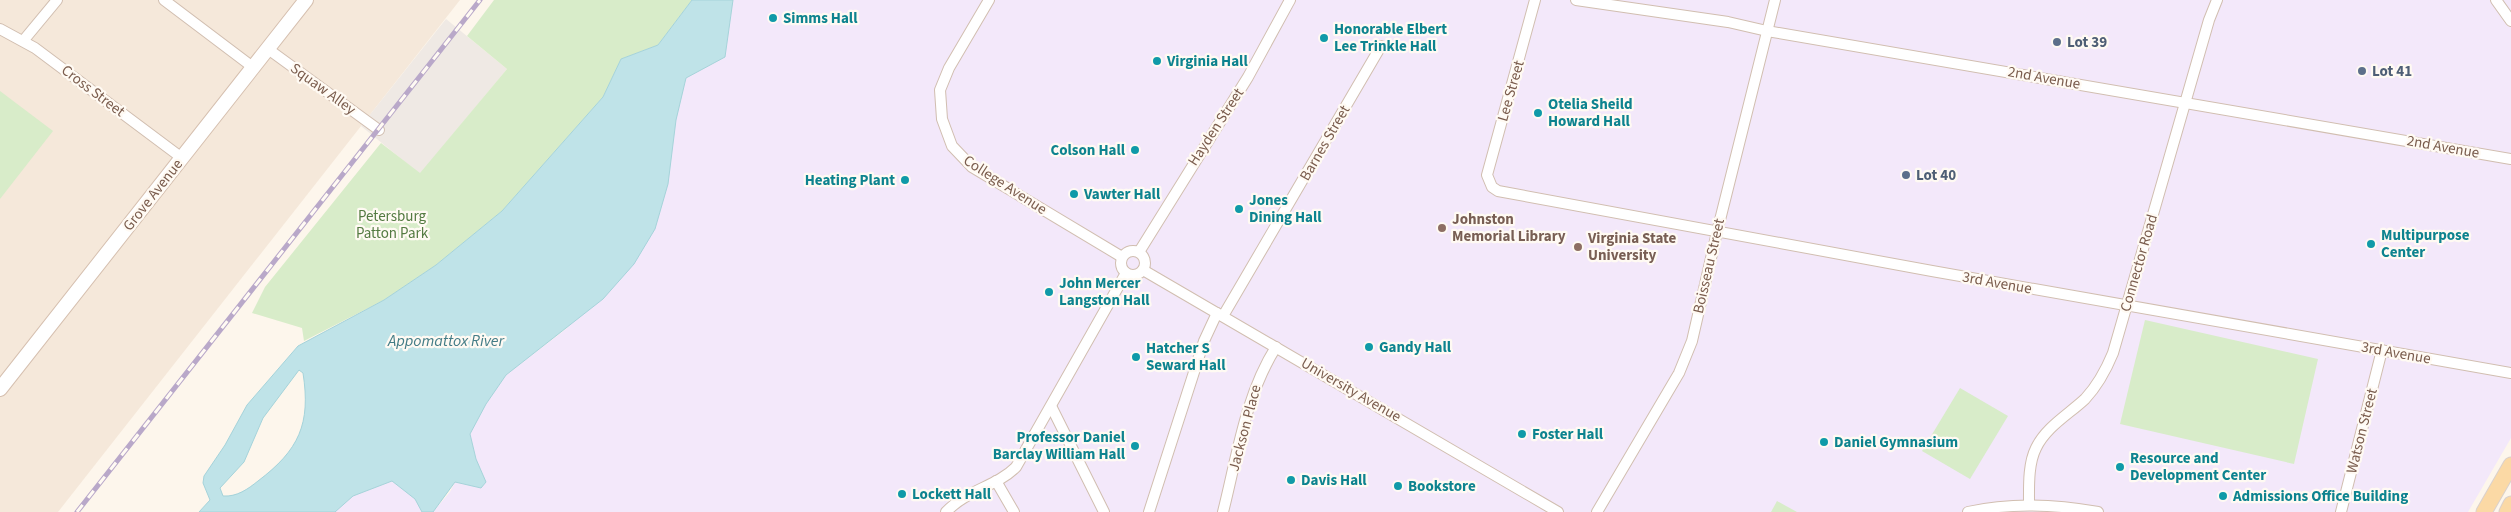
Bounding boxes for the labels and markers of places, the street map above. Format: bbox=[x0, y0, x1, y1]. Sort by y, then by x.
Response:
place label: Simms Hall bbox=[783, 8, 858, 29]
marker: Simms Hall bbox=[767, 12, 779, 24]
place label: Honorable Elbert Lee Trinkle Hall bbox=[1334, 19, 1447, 57]
marker: Honorable Elbert Lee Trinkle Hall bbox=[1318, 32, 1330, 44]
place label: Lot 39 bbox=[2067, 32, 2107, 53]
marker: Lot 39 bbox=[2051, 36, 2063, 48]
place label: Virginia Hall bbox=[1166, 51, 1248, 72]
marker: Virginia Hall bbox=[1151, 55, 1163, 67]
place label: Lot 41 bbox=[2372, 61, 2412, 82]
marker: Lot 41 bbox=[2356, 65, 2368, 77]
place label: Otelia Sheild Howard Hall bbox=[1548, 94, 1633, 132]
marker: Otelia Sheild Howard Hall bbox=[1532, 107, 1544, 119]
place label: Colson Hall bbox=[1051, 140, 1126, 161]
marker: Colson Hall bbox=[1129, 144, 1141, 156]
place label: Lot 40 bbox=[1916, 165, 1956, 186]
marker: Lot 40 bbox=[1900, 169, 1912, 181]
place label: Heating Plant bbox=[805, 170, 895, 191]
marker: Heating Plant bbox=[899, 174, 911, 186]
place label: Vawter Hall bbox=[1083, 184, 1161, 205]
marker: Vawter Hall bbox=[1068, 188, 1080, 200]
place label: Jones Dining Hall bbox=[1249, 190, 1322, 228]
marker: Jones Dining Hall bbox=[1233, 203, 1245, 215]
place label: Johnston Memorial Library bbox=[1452, 209, 1566, 247]
marker: Johnston Memorial Library bbox=[1436, 222, 1448, 234]
place label: Multipurpose Center bbox=[2381, 225, 2470, 263]
place label: Virginia State University bbox=[1587, 228, 1677, 266]
marker: Multipurpose Center bbox=[2365, 238, 2377, 250]
marker: Virginia State University bbox=[1572, 241, 1584, 253]
place label: John Mercer Langston Hall bbox=[1059, 273, 1150, 311]
marker: John Mercer Langston Hall bbox=[1043, 286, 1055, 298]
place label: Gandy Hall bbox=[1379, 337, 1452, 358]
place label: Hatcher S Seward Hall bbox=[1146, 338, 1226, 376]
marker: Gandy Hall bbox=[1363, 341, 1375, 353]
marker: Hatcher S Seward Hall bbox=[1130, 351, 1142, 363]
place label: Foster Hall bbox=[1532, 424, 1604, 445]
place label: Professor Daniel Barclay William Hall bbox=[993, 427, 1126, 465]
marker: Foster Hall bbox=[1516, 428, 1528, 440]
place label: Daniel Gymnasium bbox=[1834, 432, 1958, 453]
marker: Daniel Gymnasium bbox=[1818, 436, 1830, 448]
marker: Professor Daniel Barclay William Hall bbox=[1129, 440, 1141, 452]
place label: Resource and Development Center bbox=[2130, 448, 2266, 486]
marker: Resource and Development Center bbox=[2114, 461, 2126, 473]
place label: Davis Hall bbox=[1301, 470, 1367, 491]
marker: Davis Hall bbox=[1285, 474, 1297, 486]
place label: Bookstore bbox=[1408, 476, 1476, 497]
marker: Bookstore bbox=[1392, 480, 1404, 492]
place label: Lockett Hall bbox=[912, 484, 992, 505]
place label: Admissions Office Building bbox=[2232, 486, 2408, 507]
marker: Lockett Hall bbox=[896, 488, 908, 500]
marker: Admissions Office Building bbox=[2217, 490, 2229, 502]

